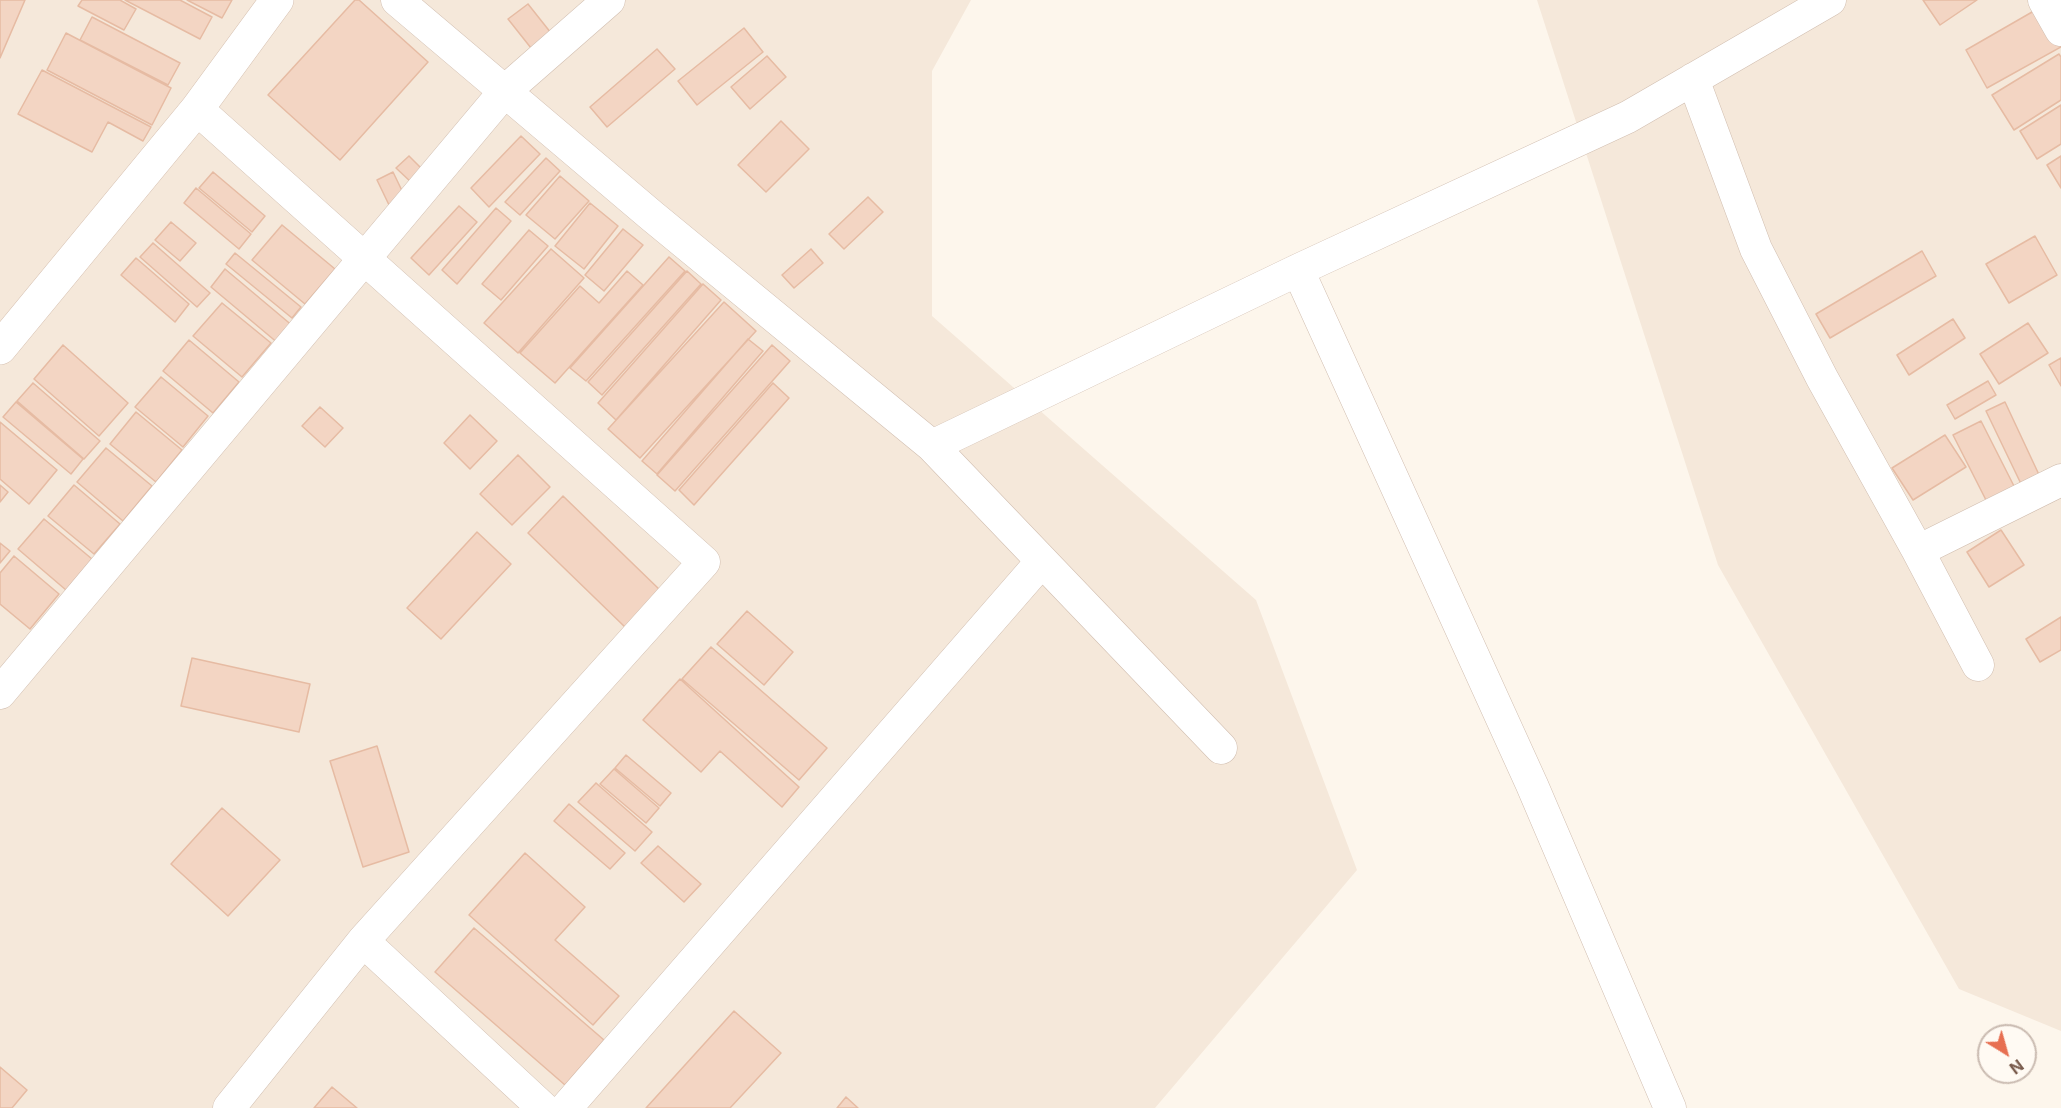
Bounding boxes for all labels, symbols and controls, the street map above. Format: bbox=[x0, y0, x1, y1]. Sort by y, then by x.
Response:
north arrow bbox=[1977, 1024, 2037, 1084]
text: N bbox=[2006, 1055, 2028, 1078]

